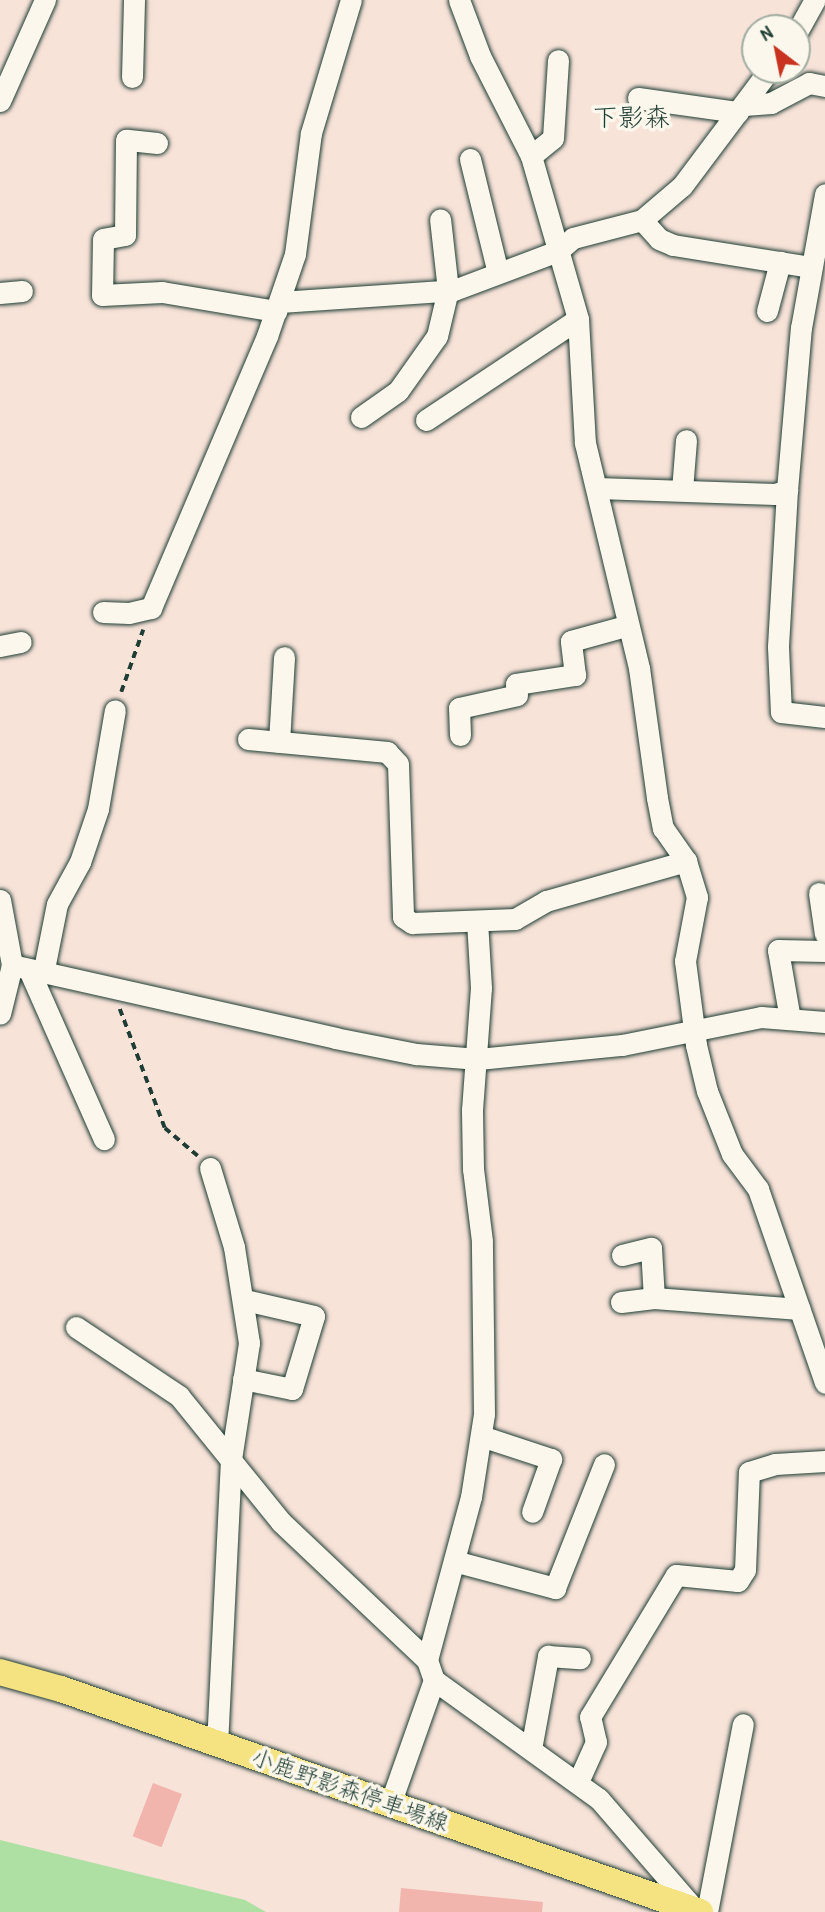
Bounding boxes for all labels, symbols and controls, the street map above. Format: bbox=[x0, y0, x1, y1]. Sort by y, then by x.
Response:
north arrow bbox=[741, 14, 811, 84]
text: N bbox=[755, 19, 777, 47]
district label: 下影森 bbox=[592, 101, 670, 133]
street label: 小鹿野影森停車場線 bbox=[248, 1743, 452, 1837]

